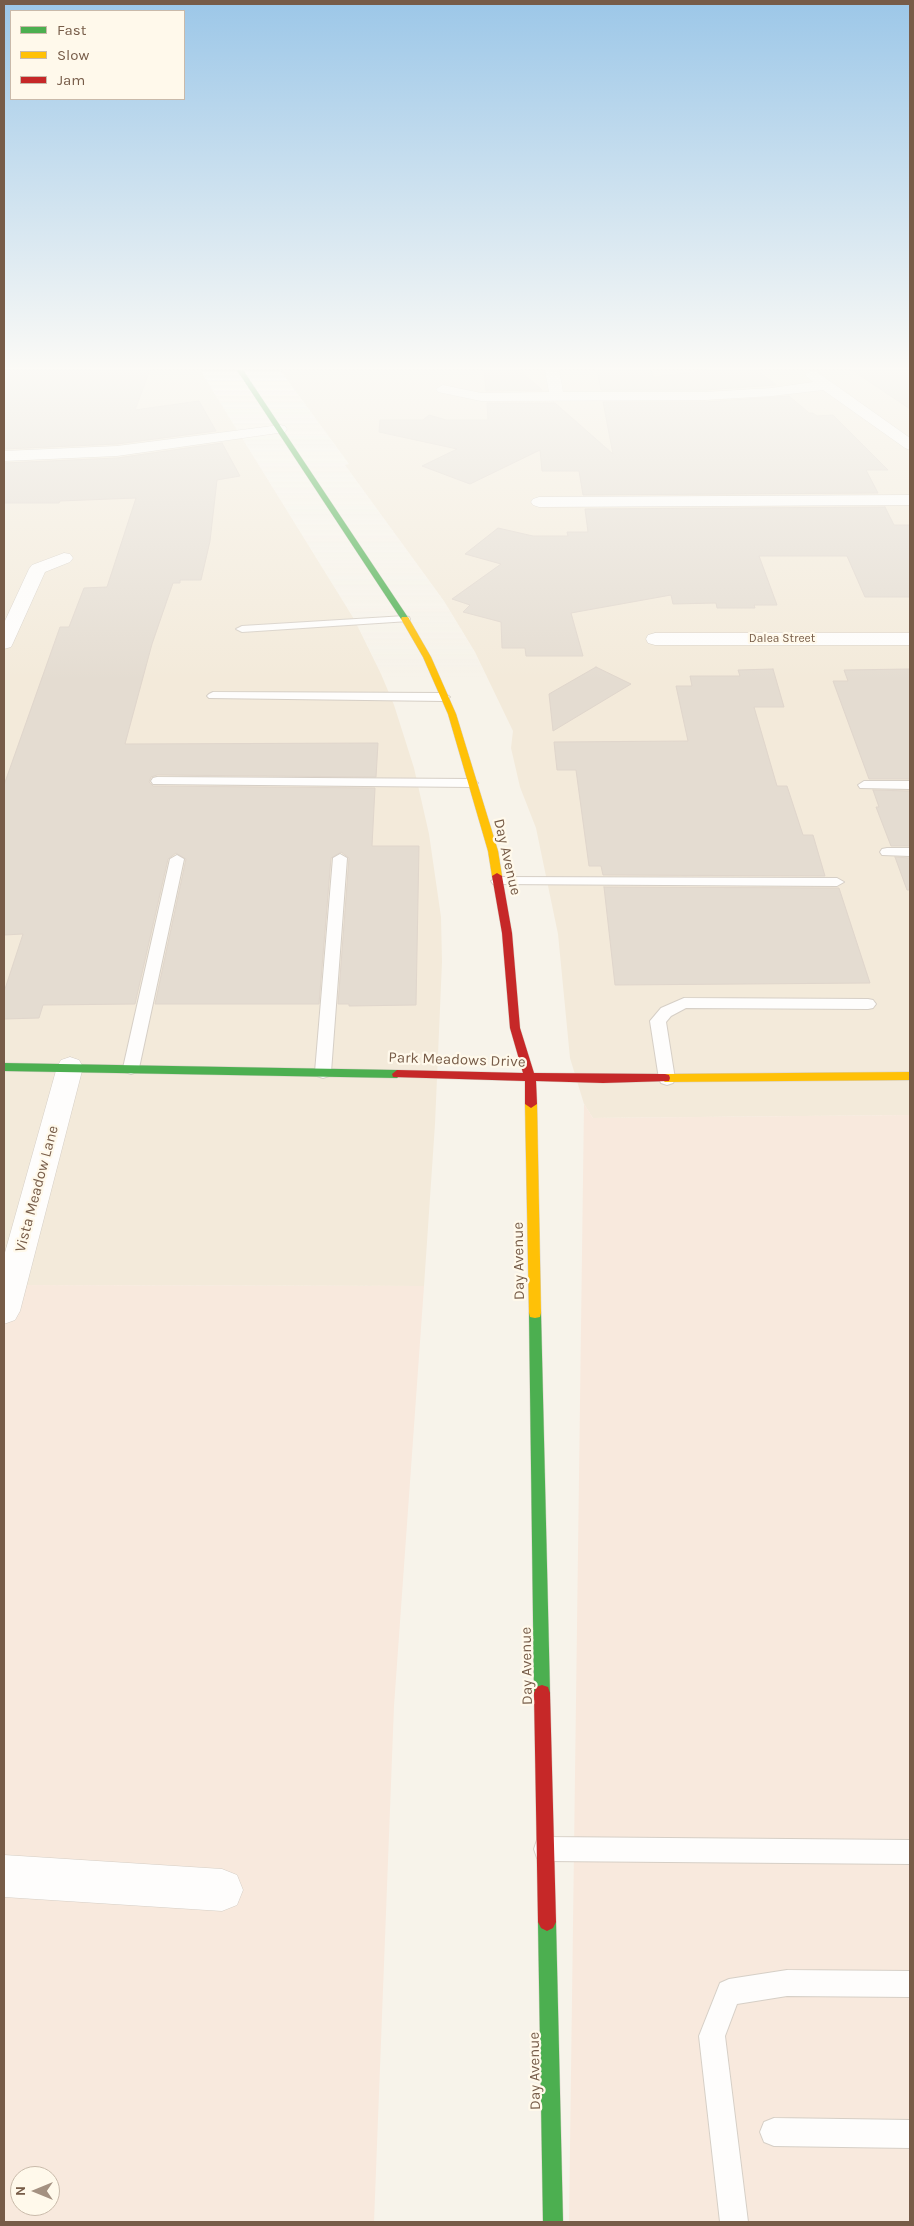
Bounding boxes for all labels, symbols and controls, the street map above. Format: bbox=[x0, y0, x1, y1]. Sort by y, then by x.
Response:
legend bbox=[10, 10, 185, 100]
text: Fast bbox=[57, 21, 86, 39]
text: Slow bbox=[57, 46, 89, 64]
text: Jam bbox=[57, 71, 85, 89]
street label: Dalea Street bbox=[749, 632, 815, 646]
street label: Day Avenue bbox=[489, 817, 525, 897]
street label: Park Meadows Drive bbox=[388, 1049, 526, 1071]
street label: Vista Meadow Lane bbox=[11, 1124, 63, 1254]
street label: Day Avenue bbox=[509, 1222, 529, 1300]
street label: Day Avenue bbox=[517, 1627, 537, 1705]
street label: Day Avenue bbox=[525, 2032, 545, 2110]
north arrow bbox=[10, 2166, 60, 2216]
text: N bbox=[12, 2186, 29, 2196]

